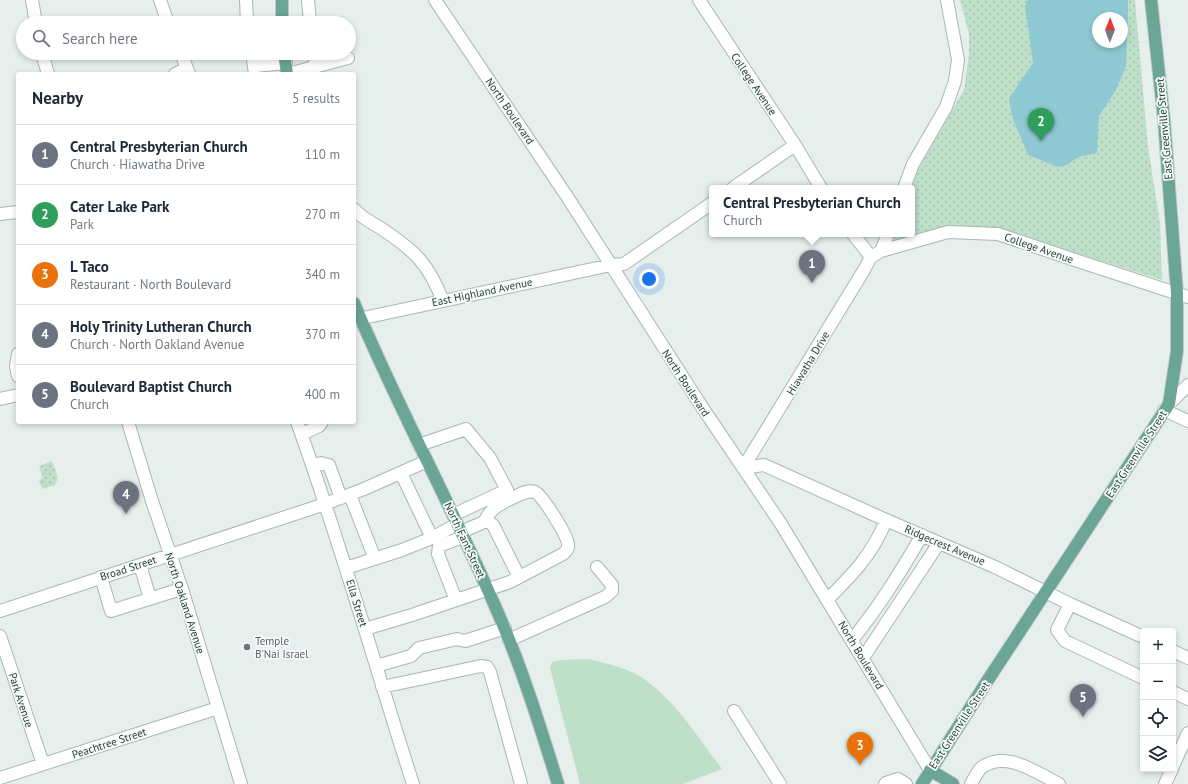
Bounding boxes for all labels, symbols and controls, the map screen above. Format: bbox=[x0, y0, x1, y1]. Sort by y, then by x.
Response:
north arrow bbox=[1092, 12, 1128, 48]
search box bbox=[16, 16, 356, 60]
icon: search bbox=[30, 27, 52, 49]
text: Search here bbox=[62, 29, 138, 48]
street label: College Avenue bbox=[728, 50, 780, 118]
street label: North Boulevard bbox=[483, 75, 537, 147]
street label: East Greenville Street bbox=[1153, 78, 1175, 180]
text: Nearby bbox=[32, 87, 83, 109]
text: 5 results bbox=[292, 90, 340, 107]
pin: 2 bbox=[1028, 108, 1054, 141]
text: Central Presbyterian Church bbox=[70, 137, 248, 156]
text: 1 bbox=[41, 146, 49, 163]
text: 110 m bbox=[305, 146, 340, 163]
text: Church · Hiawatha Drive bbox=[70, 156, 205, 173]
popup bbox=[709, 185, 915, 237]
text: Central Presbyterian Church bbox=[723, 193, 901, 212]
text: Cater Lake Park bbox=[70, 197, 169, 216]
text: 2 bbox=[41, 206, 49, 223]
text: 270 m bbox=[305, 206, 340, 223]
text: Church bbox=[723, 212, 762, 229]
text: Park bbox=[70, 216, 94, 233]
street label: College Avenue bbox=[1003, 230, 1076, 266]
pin: 1 bbox=[799, 250, 825, 283]
text: L Taco bbox=[70, 257, 109, 276]
text: 3 bbox=[41, 266, 49, 283]
text: 340 m bbox=[305, 266, 340, 283]
your location bbox=[639, 269, 659, 289]
street label: East Highland Avenue bbox=[430, 274, 534, 309]
text: Restaurant · North Boulevard bbox=[70, 276, 231, 293]
text: Holy Trinity Lutheran Church bbox=[70, 317, 252, 336]
text: 4 bbox=[41, 326, 49, 343]
text: 370 m bbox=[305, 326, 340, 343]
street label: Hiawatha Drive bbox=[783, 328, 833, 398]
text: Church · North Oakland Avenue bbox=[70, 336, 244, 353]
street label: North Boulevard bbox=[659, 347, 713, 419]
text: Boulevard Baptist Church bbox=[70, 377, 232, 396]
text: 5 bbox=[41, 386, 49, 403]
text: 400 m bbox=[305, 386, 340, 403]
text: Church bbox=[70, 396, 109, 413]
street label: East Greenville Street bbox=[1102, 407, 1170, 500]
pin: 4 bbox=[113, 481, 139, 514]
street label: North Fant Street bbox=[441, 500, 489, 580]
street label: Ridgecrest Avenue bbox=[903, 522, 988, 568]
street label: North Oakland Avenue bbox=[162, 551, 208, 656]
street label: Broad Street bbox=[98, 552, 158, 584]
street label: Ella Street bbox=[343, 578, 371, 629]
street label: North Boulevard bbox=[835, 618, 887, 692]
map controls bbox=[1140, 628, 1176, 772]
button: + bbox=[1140, 628, 1176, 664]
place label: Temple B'Nai Israel bbox=[255, 634, 309, 661]
marker: Temple B'Nai Israel bbox=[242, 642, 252, 652]
button: − bbox=[1140, 664, 1176, 700]
street label: Park Avenue bbox=[6, 671, 37, 730]
street label: East Greenville Street bbox=[925, 678, 993, 771]
pin: 5 bbox=[1070, 684, 1096, 717]
button: locate bbox=[1140, 700, 1176, 736]
street label: Peachtree Street bbox=[70, 724, 148, 762]
pin: 3 bbox=[847, 732, 873, 765]
button: layers bbox=[1140, 736, 1176, 772]

